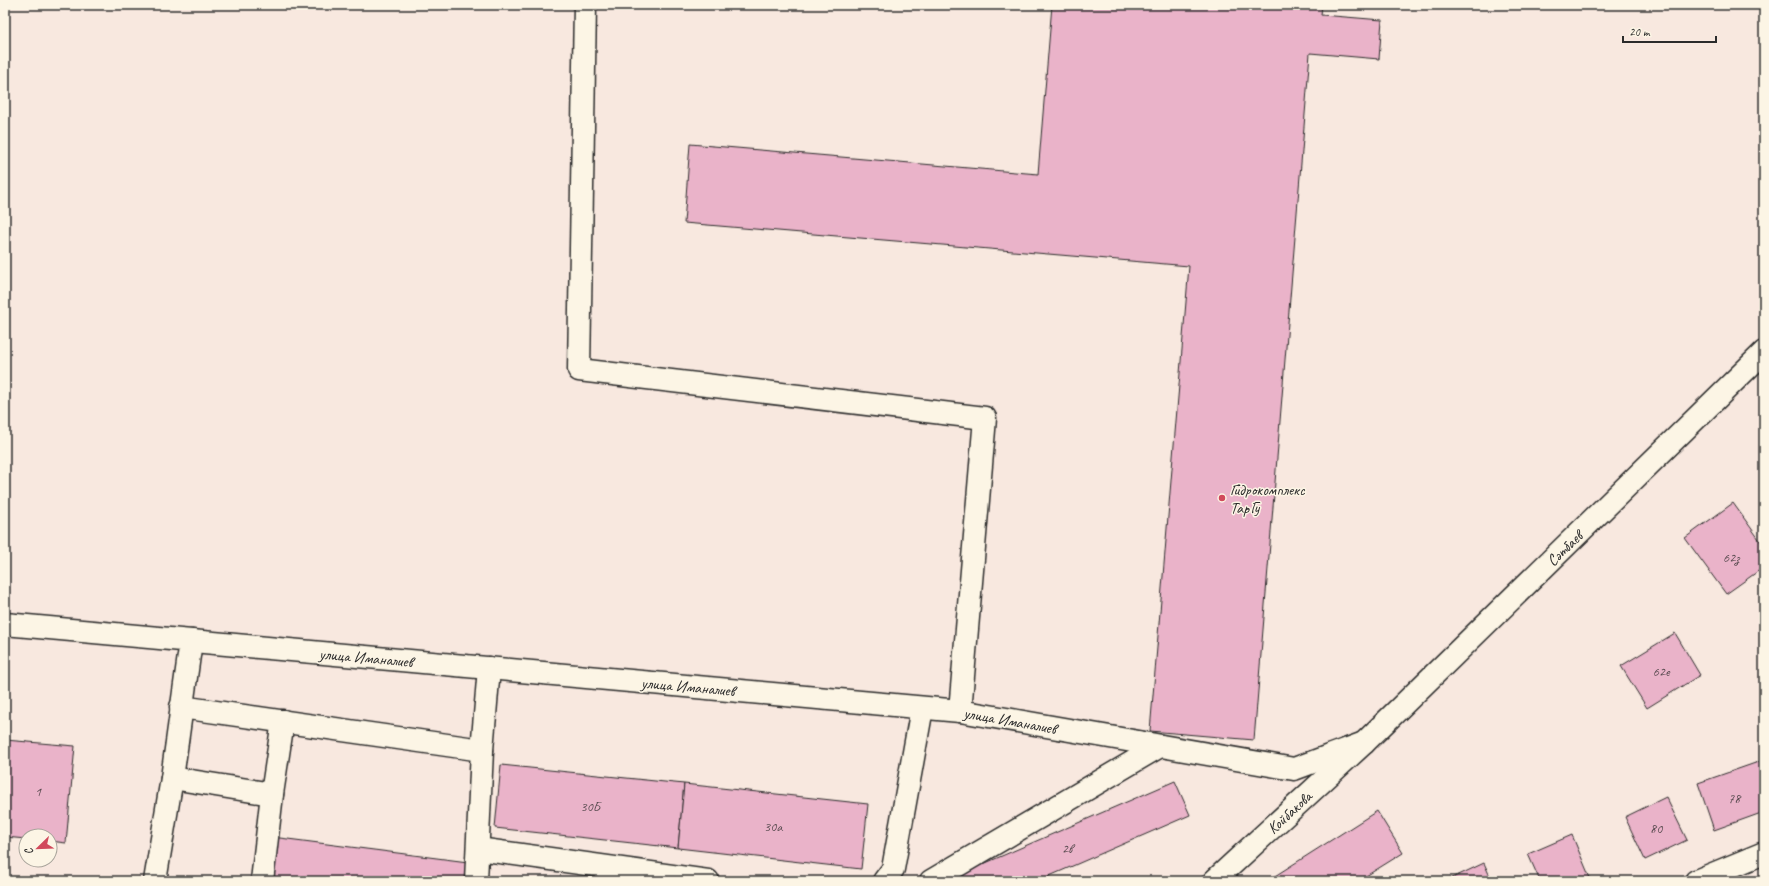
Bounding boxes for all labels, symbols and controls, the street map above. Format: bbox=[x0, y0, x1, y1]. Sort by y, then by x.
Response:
scale bar bbox=[1623, 18, 1716, 44]
text: 20 m bbox=[1629, 24, 1651, 40]
place label: Гидрокомплекс ТарГу bbox=[1230, 480, 1306, 518]
marker: Гидрокомплекс ТарГу bbox=[1217, 493, 1227, 503]
street label: Сәтбаев bbox=[1542, 525, 1589, 571]
house number: 62з bbox=[1723, 549, 1740, 566]
street label: улица Иманалиев bbox=[317, 644, 416, 672]
house number: 62е bbox=[1652, 663, 1671, 680]
street label: улица Иманалиев bbox=[639, 673, 738, 701]
street label: улица Иманалиев bbox=[961, 703, 1061, 739]
house number: 1 bbox=[35, 783, 42, 800]
street label: Койбакова bbox=[1263, 786, 1317, 839]
house number: 78 bbox=[1728, 790, 1742, 807]
house number: 30Б bbox=[580, 798, 603, 815]
house number: 30а bbox=[764, 818, 783, 835]
house number: 80 bbox=[1650, 820, 1664, 837]
north arrow bbox=[18, 828, 58, 868]
house number: 2в bbox=[1062, 840, 1076, 857]
text: С bbox=[21, 845, 36, 857]

